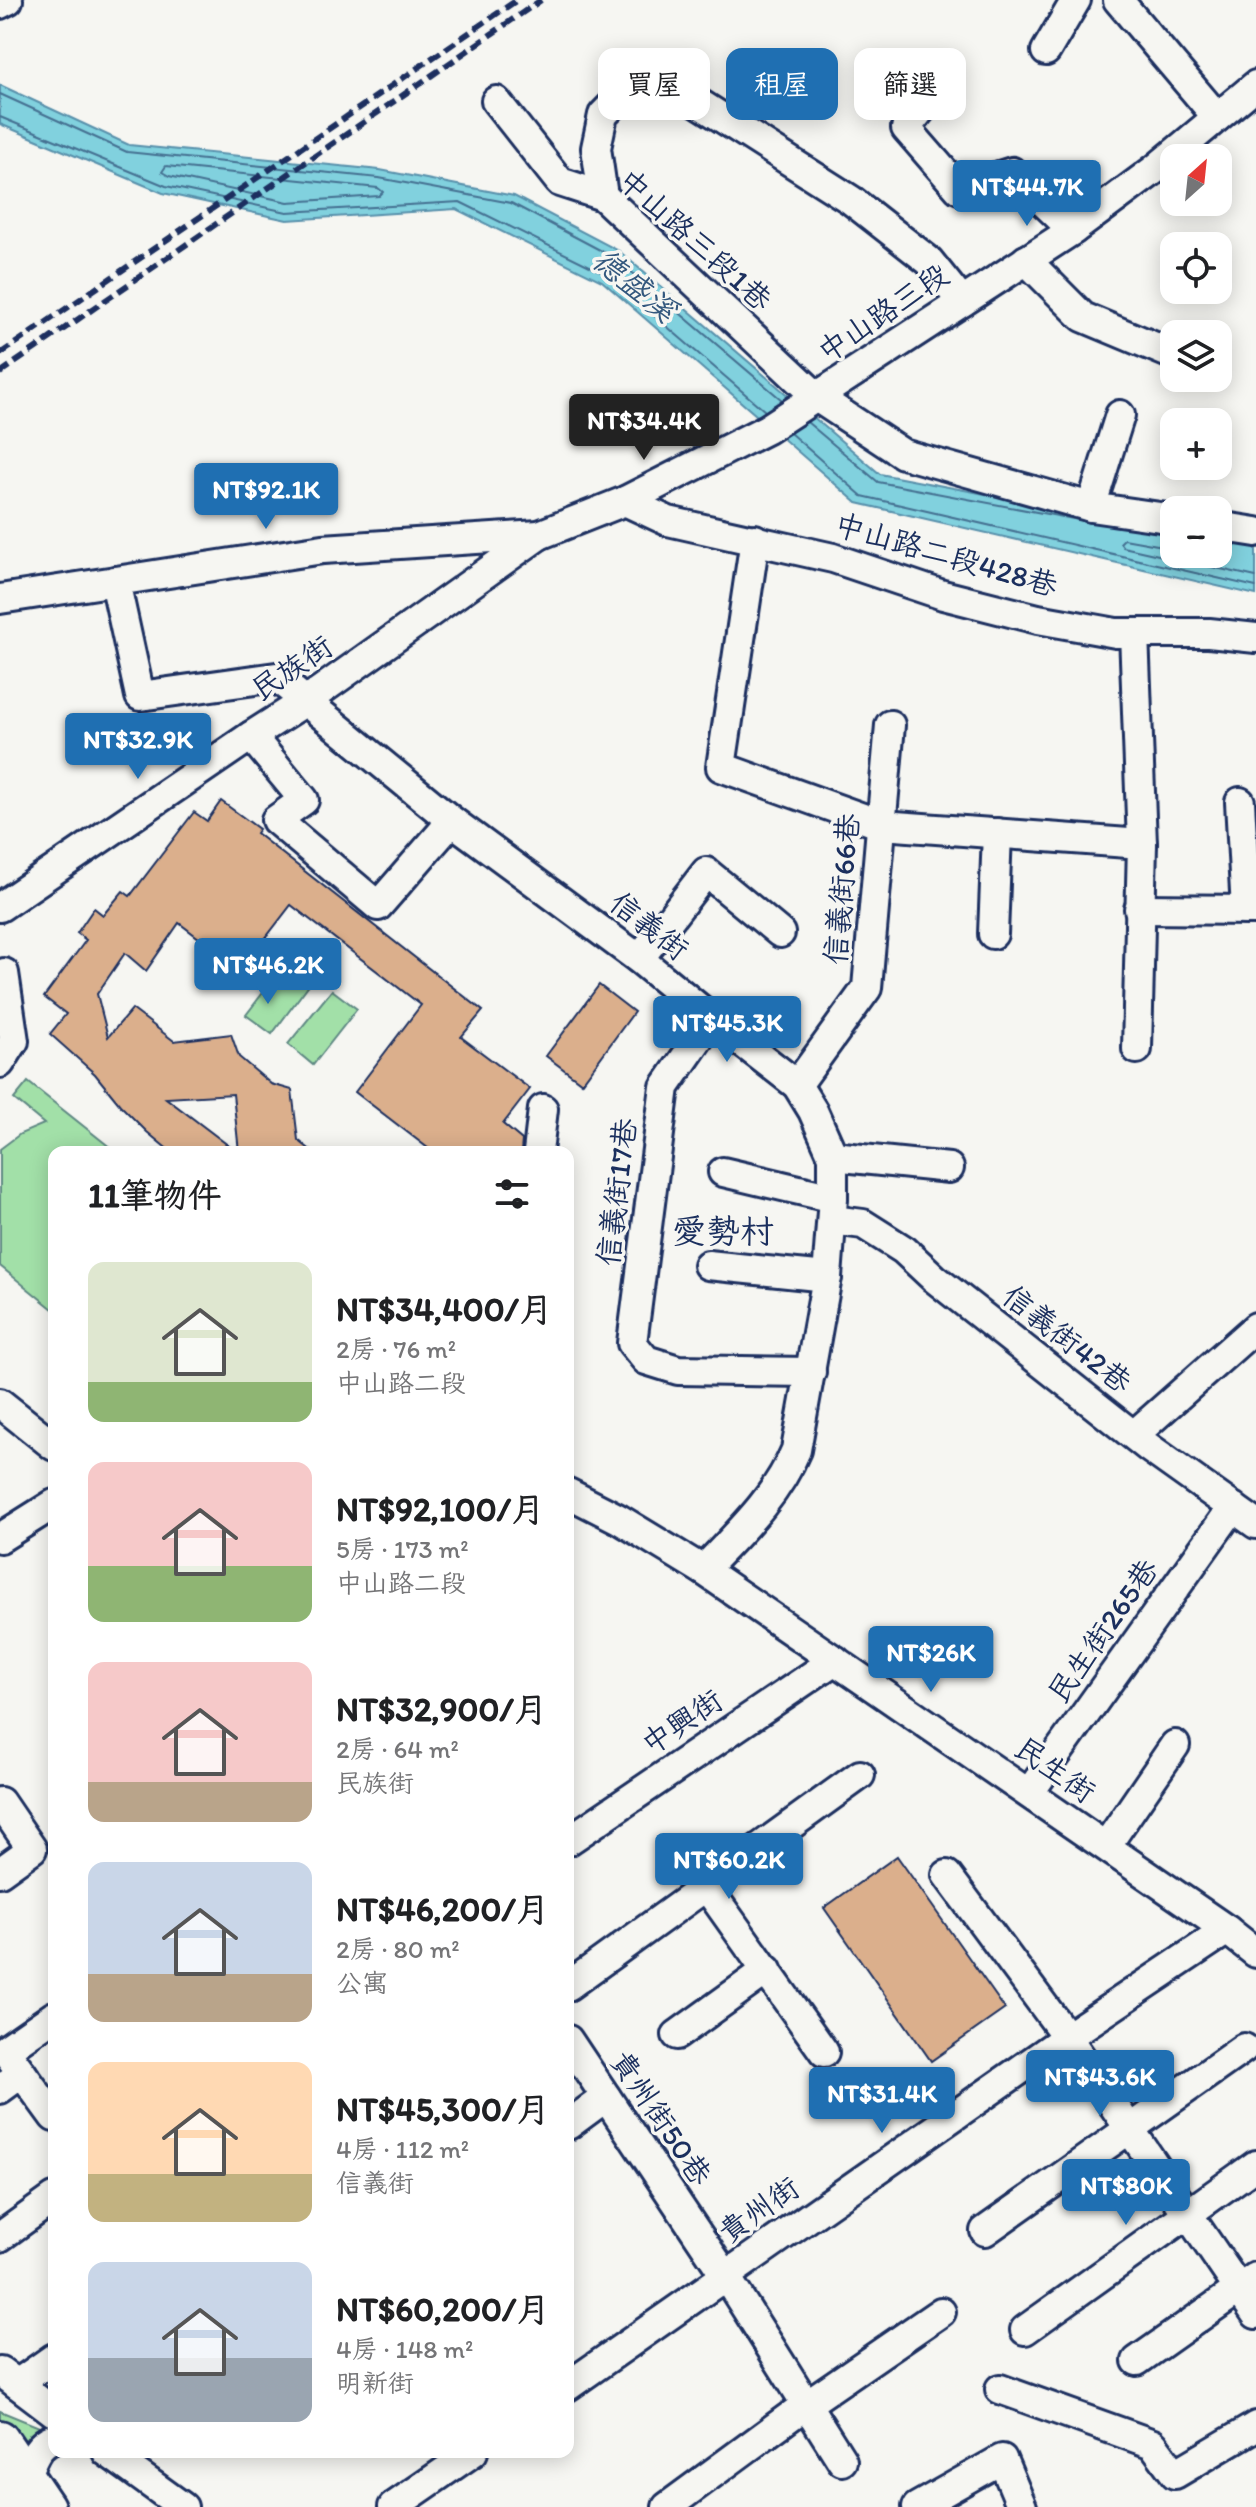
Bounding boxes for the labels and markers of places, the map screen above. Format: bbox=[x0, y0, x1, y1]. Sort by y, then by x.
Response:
pin: NT$44.7K bbox=[944, 160, 1110, 228]
pin: NT$34.4K bbox=[561, 394, 727, 462]
pin: NT$92.1K bbox=[183, 463, 349, 531]
pin: NT$32.9K bbox=[55, 713, 221, 781]
pin: NT$46.2K bbox=[185, 938, 351, 1006]
pin: NT$45.3K bbox=[644, 996, 810, 1064]
pin: NT$26K bbox=[866, 1626, 996, 1694]
pin: NT$60.2K bbox=[646, 1833, 812, 1901]
pin: NT$43.6K bbox=[1017, 2050, 1183, 2118]
pin: NT$31.4K bbox=[799, 2067, 965, 2135]
pin: NT$80K bbox=[1061, 2159, 1191, 2227]

